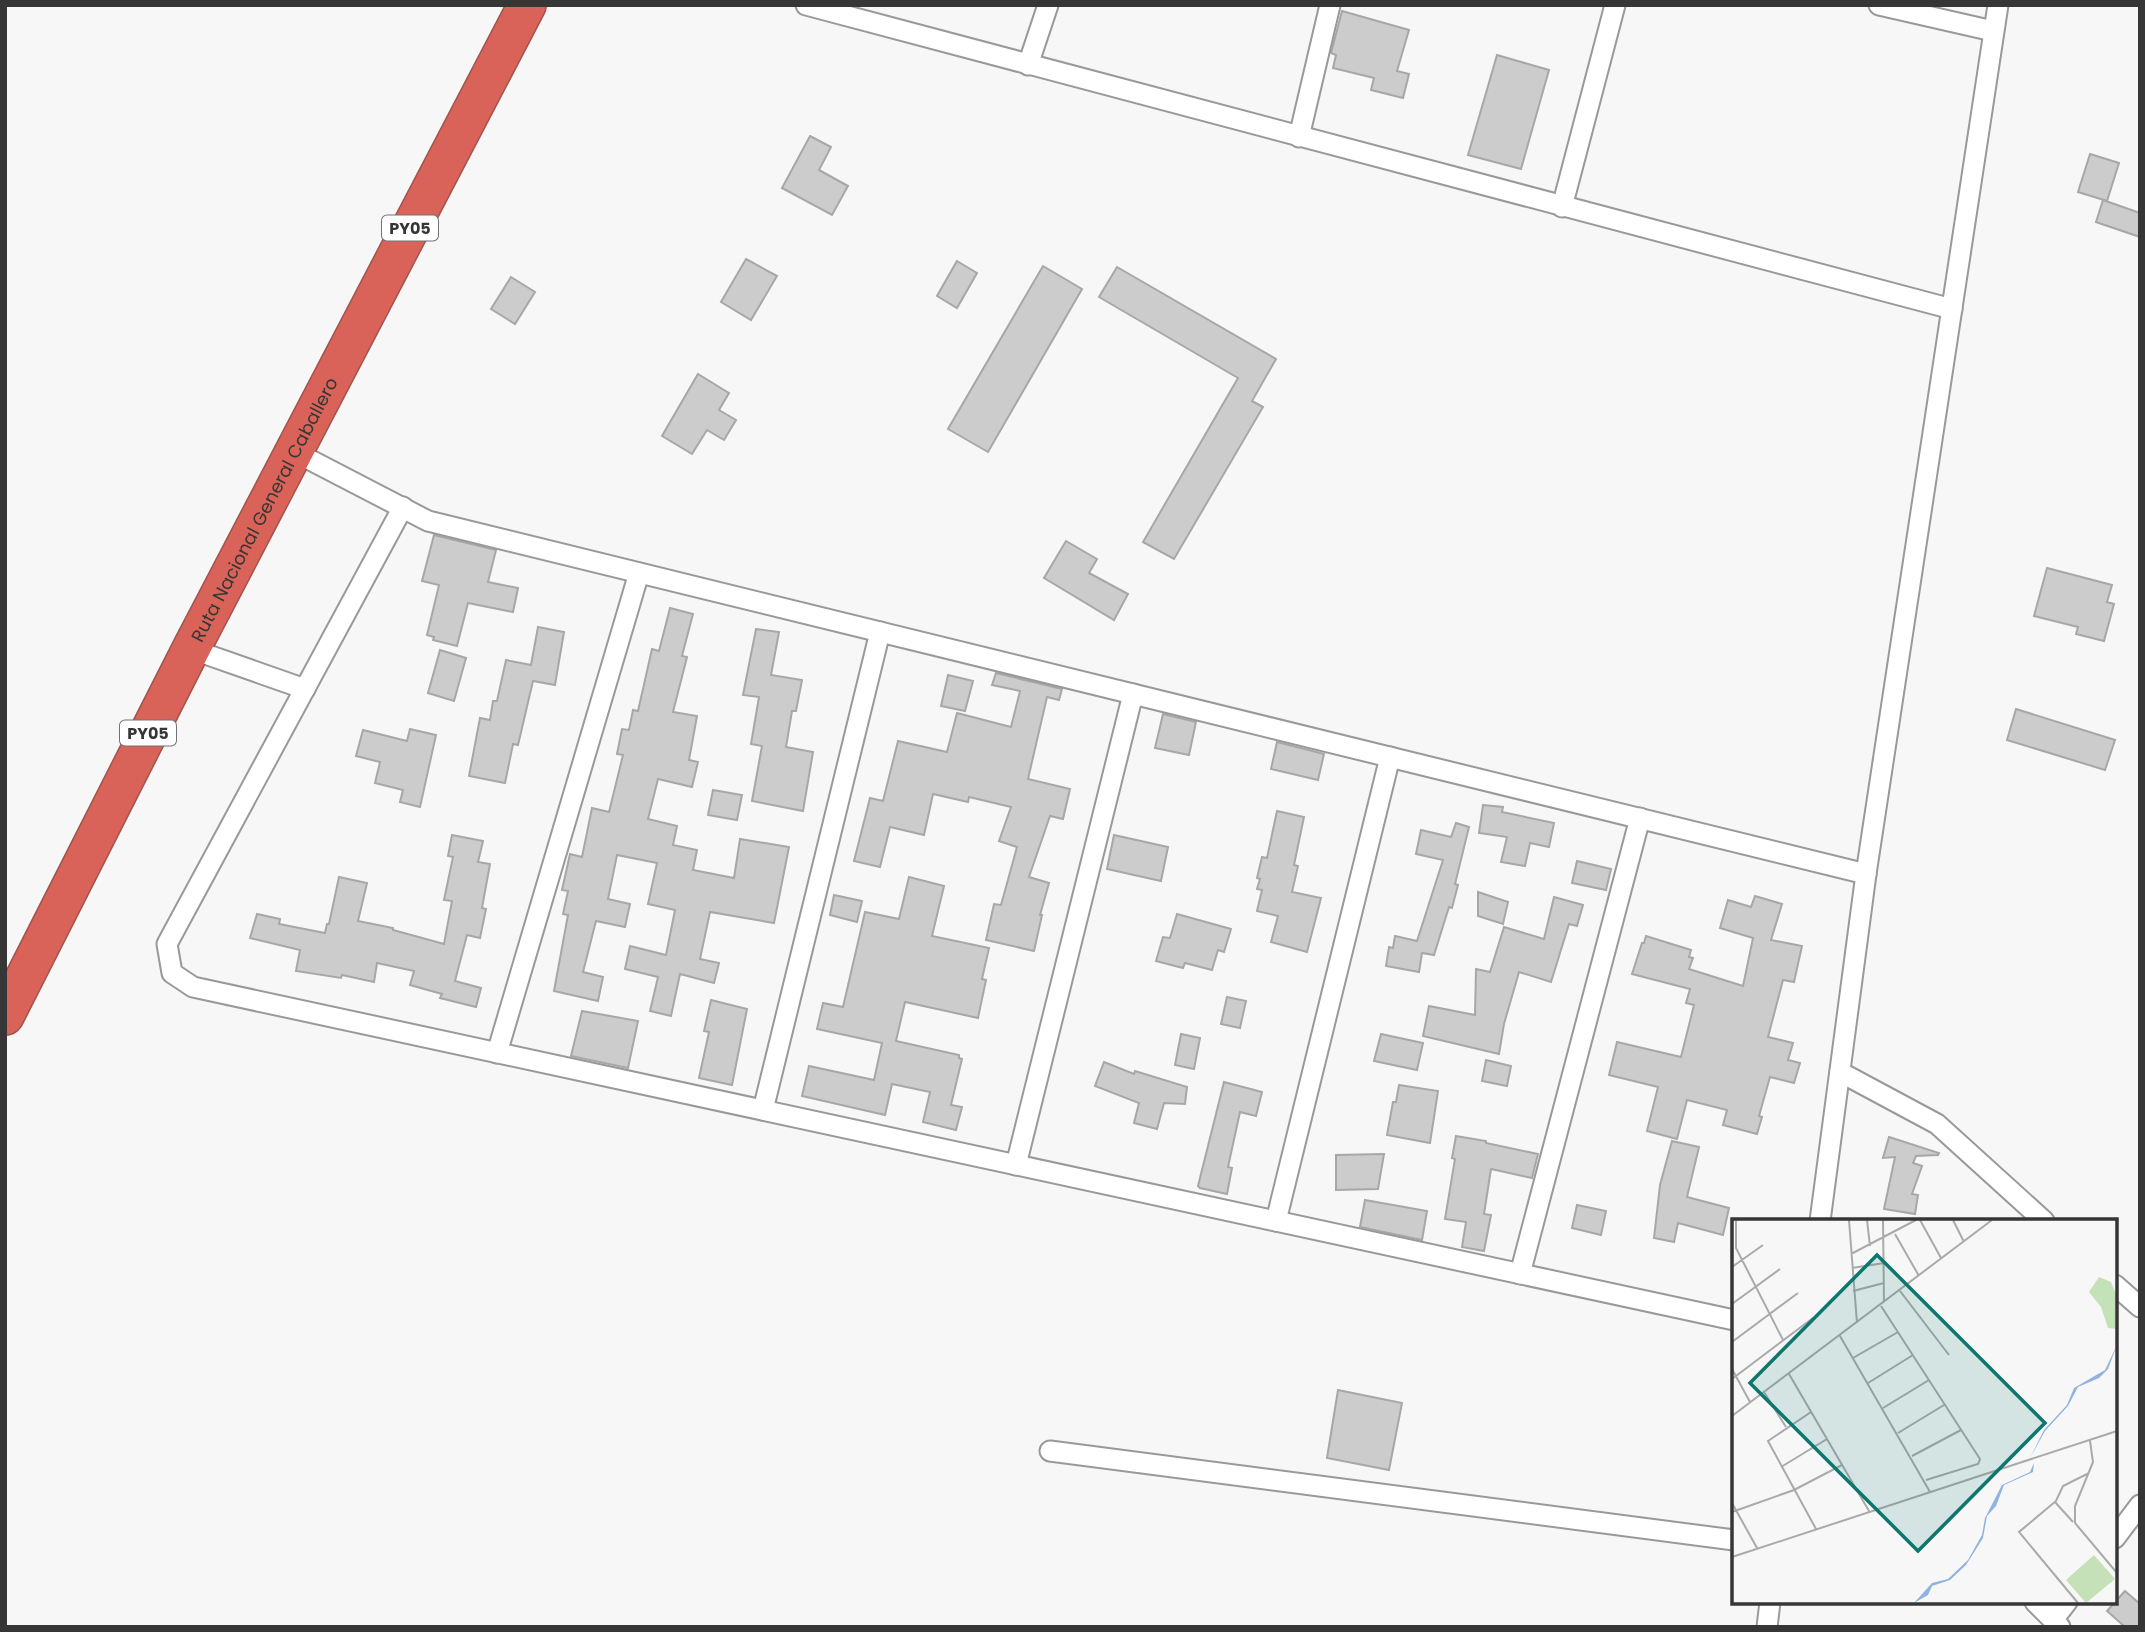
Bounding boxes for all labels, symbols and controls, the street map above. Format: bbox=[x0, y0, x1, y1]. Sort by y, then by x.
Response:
road number: PY05 bbox=[382, 216, 438, 240]
street label: Ruta Nacional General Caballero bbox=[184, 373, 343, 646]
road number: PY05 bbox=[120, 720, 176, 746]
inset map bbox=[1732, 1219, 2117, 1604]

